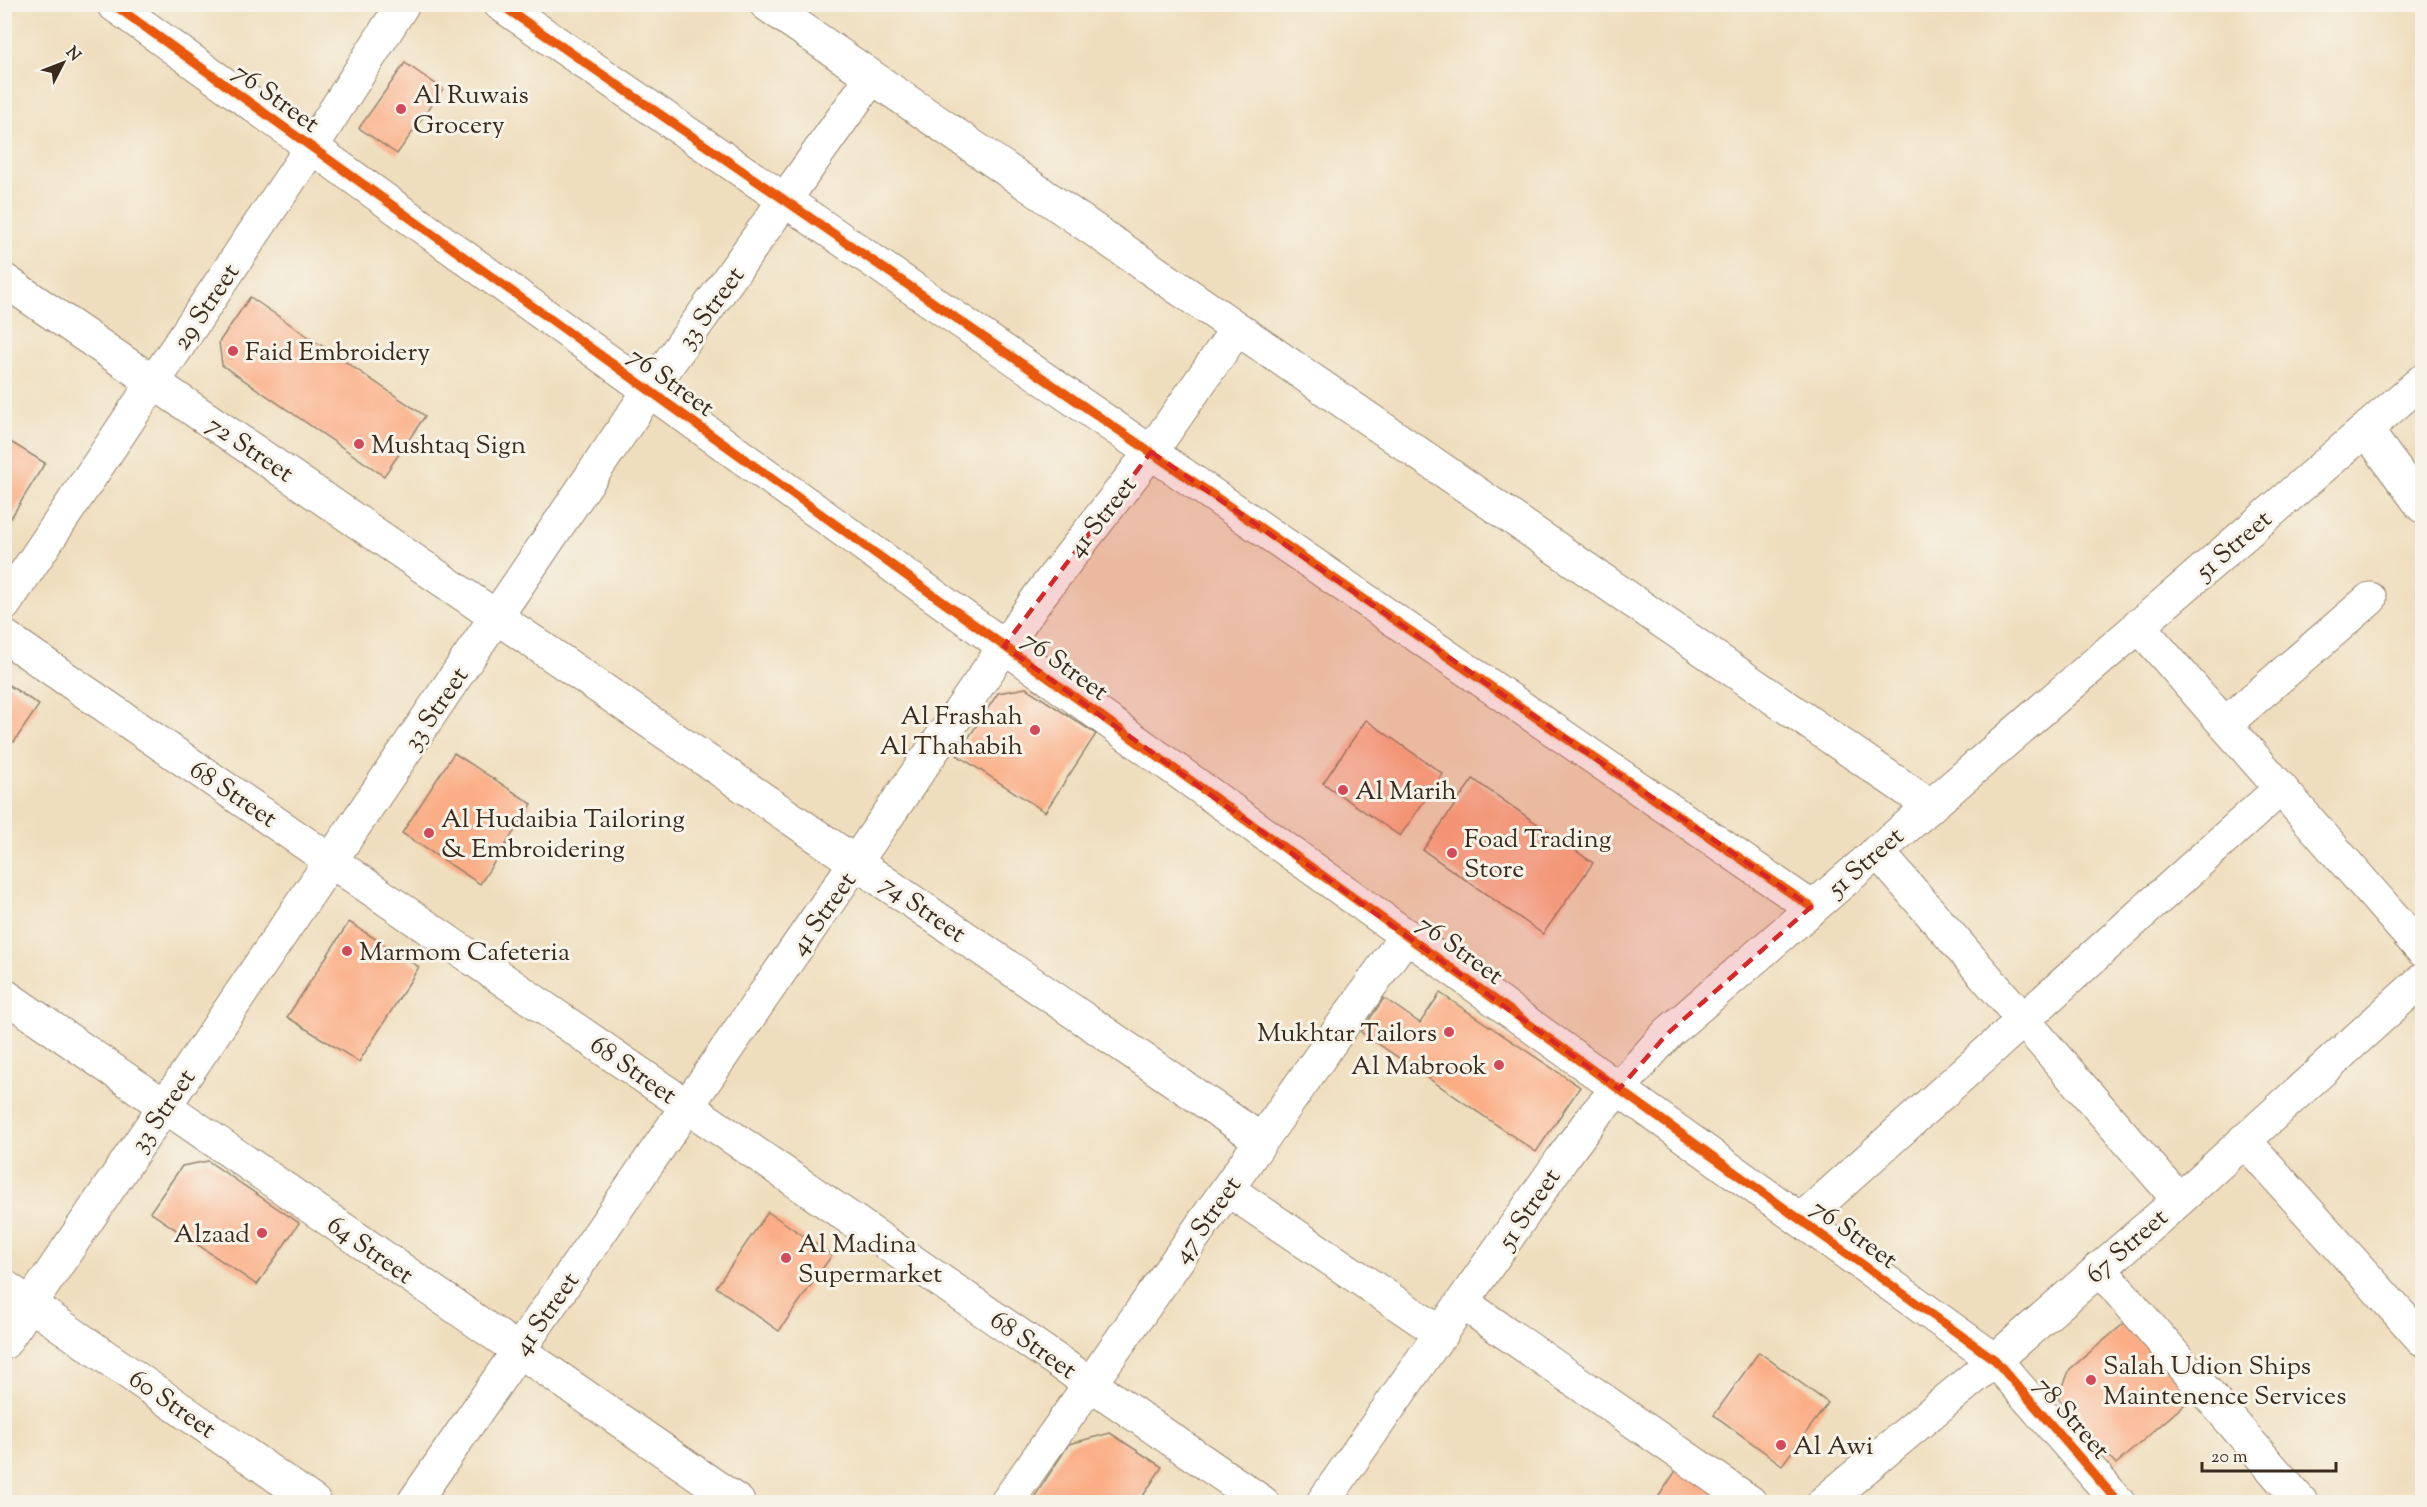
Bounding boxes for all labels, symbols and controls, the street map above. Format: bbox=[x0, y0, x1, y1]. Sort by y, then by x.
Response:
north arrow bbox=[33, 33, 93, 93]
text: N bbox=[59, 42, 85, 67]
street label: 76 Street bbox=[225, 55, 326, 143]
place label: Al Ruwais Grocery bbox=[413, 78, 529, 145]
marker: Al Ruwais Grocery bbox=[394, 102, 408, 116]
street label: 29 Street bbox=[164, 257, 250, 358]
street label: 33 Street bbox=[670, 260, 755, 357]
place label: Faid Embroidery bbox=[245, 335, 430, 372]
street label: 76 Street bbox=[620, 339, 721, 427]
marker: Faid Embroidery bbox=[226, 344, 240, 358]
street label: 72 Street bbox=[199, 407, 300, 493]
place label: Mushtaq Sign bbox=[371, 428, 526, 465]
marker: Mushtaq Sign bbox=[352, 437, 366, 451]
street label: 41 Street bbox=[1059, 469, 1147, 566]
street label: 51 Street bbox=[2187, 502, 2281, 591]
street label: 76 Street bbox=[1014, 623, 1115, 711]
street label: 33 Street bbox=[396, 660, 479, 759]
place label: Al Frashah Al Thahabih bbox=[880, 699, 1023, 766]
marker: Al Frashah Al Thahabih bbox=[1028, 723, 1042, 737]
street label: 68 Street bbox=[181, 752, 284, 838]
place label: Al Marih bbox=[1355, 774, 1457, 811]
marker: Al Marih bbox=[1336, 783, 1350, 797]
place label: Al Hudaibia Tailoring & Embroidering bbox=[441, 802, 685, 869]
street label: 51 Street bbox=[1819, 819, 1913, 908]
place label: Foad Trading Store bbox=[1464, 822, 1611, 889]
marker: Al Hudaibia Tailoring & Embroidering bbox=[422, 826, 436, 840]
marker: Foad Trading Store bbox=[1445, 846, 1459, 860]
street label: 41 Street bbox=[782, 865, 866, 964]
street label: 74 Street bbox=[872, 867, 973, 953]
street label: 76 Street bbox=[1409, 907, 1510, 995]
place label: Marmom Cafeteria bbox=[359, 935, 570, 972]
marker: Marmom Cafeteria bbox=[340, 944, 354, 958]
place label: Mukhtar Tailors bbox=[1257, 1016, 1437, 1053]
marker: Mukhtar Tailors bbox=[1442, 1025, 1456, 1039]
street label: 68 Street bbox=[582, 1028, 684, 1115]
place label: Al Mabrook bbox=[1351, 1049, 1487, 1086]
marker: Al Mabrook bbox=[1492, 1058, 1506, 1072]
street label: 33 Street bbox=[123, 1062, 206, 1161]
street label: 51 Street bbox=[1488, 1161, 1571, 1259]
street label: 47 Street bbox=[1165, 1169, 1252, 1272]
street label: 76 Street bbox=[1803, 1191, 1904, 1279]
street label: 67 Street bbox=[2078, 1201, 2177, 1293]
street label: 64 Street bbox=[319, 1208, 420, 1294]
place label: Alzaad bbox=[174, 1217, 250, 1254]
marker: Alzaad bbox=[255, 1226, 269, 1240]
place label: Al Madina Supermarket bbox=[798, 1227, 942, 1294]
marker: Al Madina Supermarket bbox=[779, 1251, 793, 1265]
street label: 41 Street bbox=[505, 1265, 589, 1364]
street label: 68 Street bbox=[982, 1303, 1084, 1390]
place label: Salah Udion Ships Maintenence Services bbox=[2103, 1349, 2346, 1416]
street label: 60 Street bbox=[120, 1361, 223, 1449]
street label: 78 Street bbox=[2025, 1369, 2118, 1468]
marker: Salah Udion Ships Maintenence Services bbox=[2084, 1373, 2098, 1387]
place label: Al Awi bbox=[1793, 1429, 1873, 1466]
scale bar bbox=[2202, 1435, 2336, 1473]
marker: Al Awi bbox=[1774, 1438, 1788, 1452]
text: 20 m bbox=[2211, 1445, 2248, 1471]

